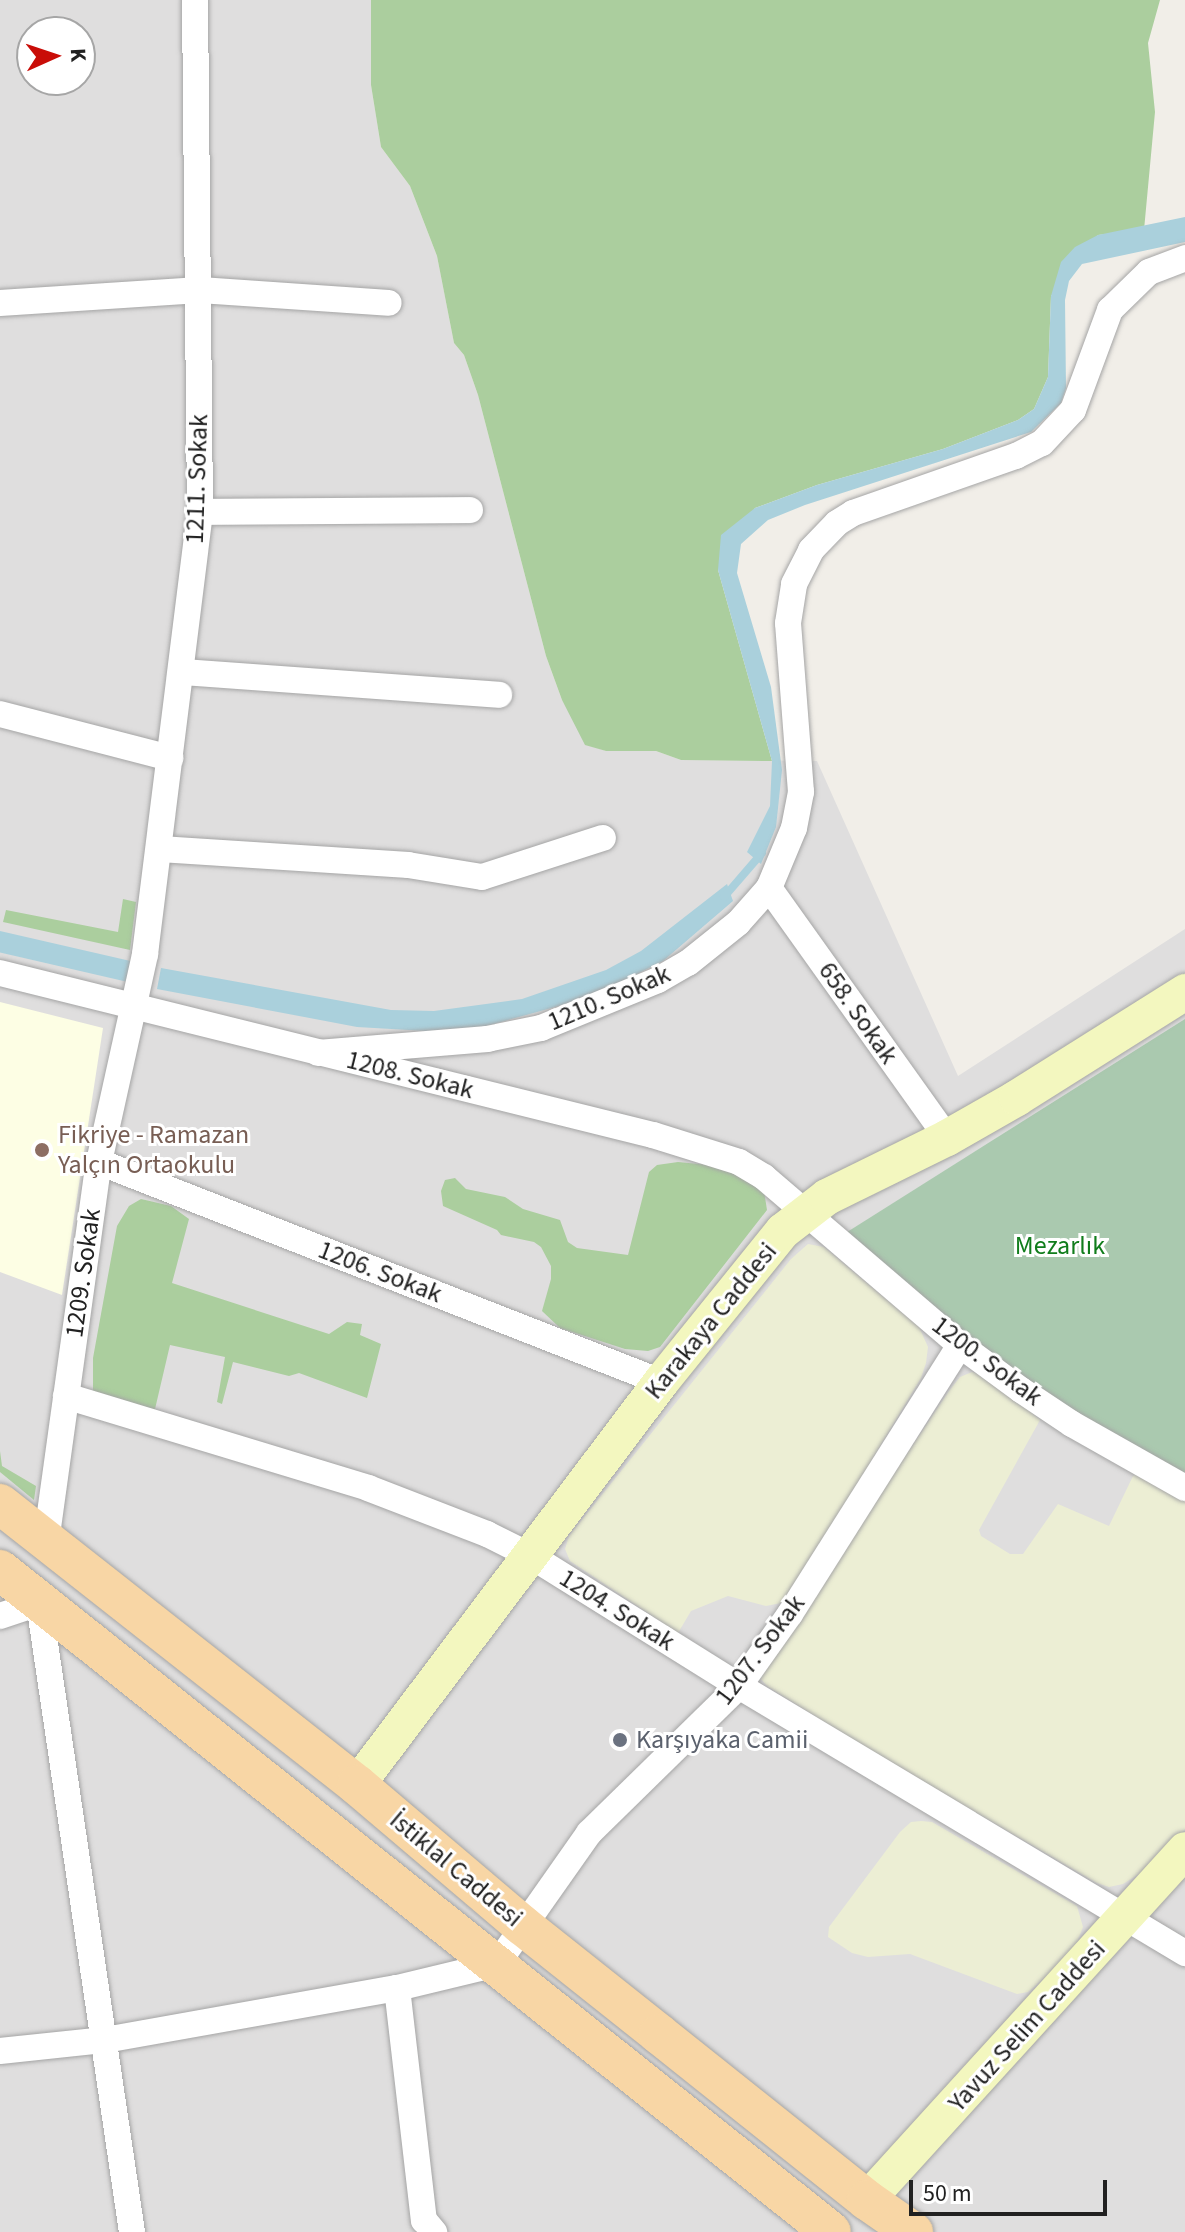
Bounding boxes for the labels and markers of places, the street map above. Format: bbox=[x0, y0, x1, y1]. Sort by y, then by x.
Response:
place label: Fikriye - Ramazan Yalçın Ortaokulu bbox=[58, 1119, 249, 1180]
marker: Fikriye - Ramazan Yalçın Ortaokulu bbox=[33, 1141, 51, 1159]
place label: Karşıyaka Camii bbox=[636, 1724, 808, 1756]
marker: Karşıyaka Camii bbox=[611, 1731, 629, 1749]

